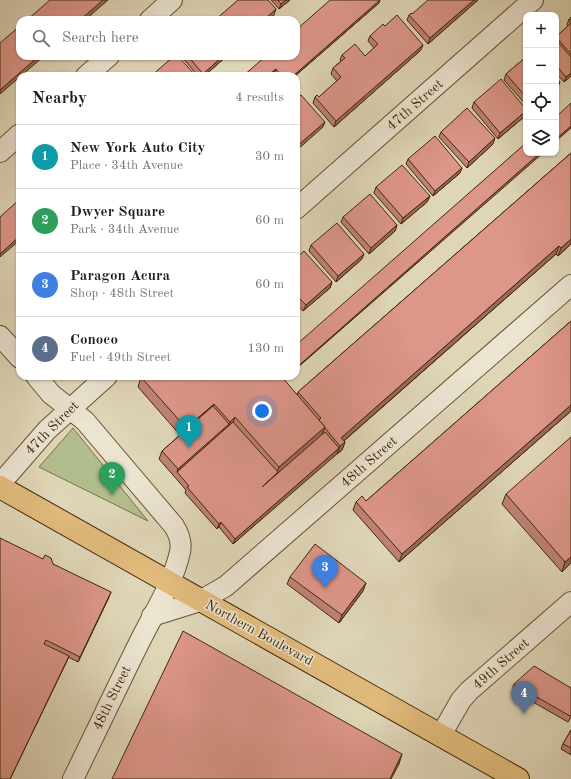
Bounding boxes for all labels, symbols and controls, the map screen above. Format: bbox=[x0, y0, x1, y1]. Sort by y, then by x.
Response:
map controls bbox=[523, 12, 559, 156]
button: + bbox=[523, 12, 559, 48]
search box bbox=[16, 16, 300, 60]
icon: search bbox=[30, 27, 52, 49]
text: Search here bbox=[62, 31, 139, 46]
button: − bbox=[523, 48, 559, 84]
street label: 47th Street bbox=[384, 77, 446, 133]
button: locate bbox=[523, 84, 559, 120]
text: Nearby bbox=[32, 90, 87, 107]
text: 4 results bbox=[235, 91, 284, 104]
button: layers bbox=[523, 120, 559, 156]
text: New York Auto City bbox=[70, 141, 205, 156]
text: 1 bbox=[41, 150, 49, 163]
text: 30 m bbox=[255, 150, 284, 163]
text: Place · 34th Avenue bbox=[70, 159, 183, 172]
text: Dwyer Square bbox=[70, 205, 165, 220]
text: 2 bbox=[41, 214, 49, 227]
text: 60 m bbox=[255, 214, 284, 227]
text: Park · 34th Avenue bbox=[70, 223, 179, 236]
text: Paragon Acura bbox=[70, 269, 170, 284]
text: 3 bbox=[41, 278, 49, 291]
text: 60 m bbox=[255, 278, 284, 291]
text: Shop · 48th Street bbox=[70, 287, 174, 300]
text: Conoco bbox=[70, 333, 118, 348]
text: 4 bbox=[41, 342, 49, 355]
text: 130 m bbox=[247, 342, 284, 355]
text: Fuel · 49th Street bbox=[70, 351, 171, 364]
street label: 47th Street bbox=[22, 398, 82, 458]
your location bbox=[252, 401, 272, 421]
pin: 1 bbox=[176, 415, 202, 448]
street label: 48th Street bbox=[338, 434, 400, 490]
pin: 2 bbox=[99, 462, 125, 495]
pin: 3 bbox=[312, 555, 338, 588]
street label: Northern Boulevard bbox=[203, 598, 315, 668]
street label: 49th Street bbox=[469, 635, 533, 693]
street label: 48th Street bbox=[90, 663, 134, 732]
pin: 4 bbox=[511, 681, 537, 714]

